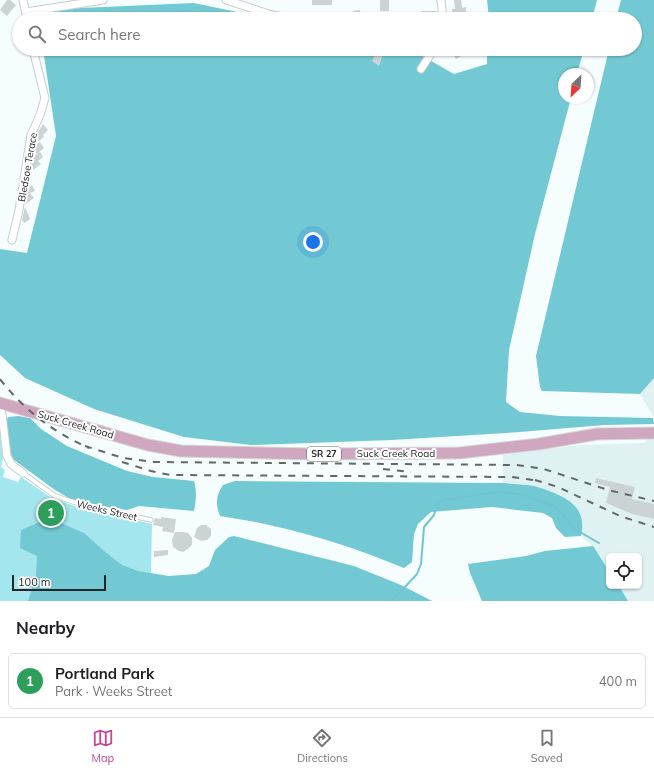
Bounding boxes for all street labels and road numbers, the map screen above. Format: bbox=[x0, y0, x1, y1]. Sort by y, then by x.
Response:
street label: Bledsoe Terace bbox=[15, 132, 40, 203]
street label: Suck Creek Road bbox=[36, 407, 115, 442]
road number: SR 27 bbox=[307, 447, 341, 461]
street label: Suck Creek Road bbox=[357, 447, 435, 460]
street label: Weeks Street bbox=[75, 497, 139, 524]

